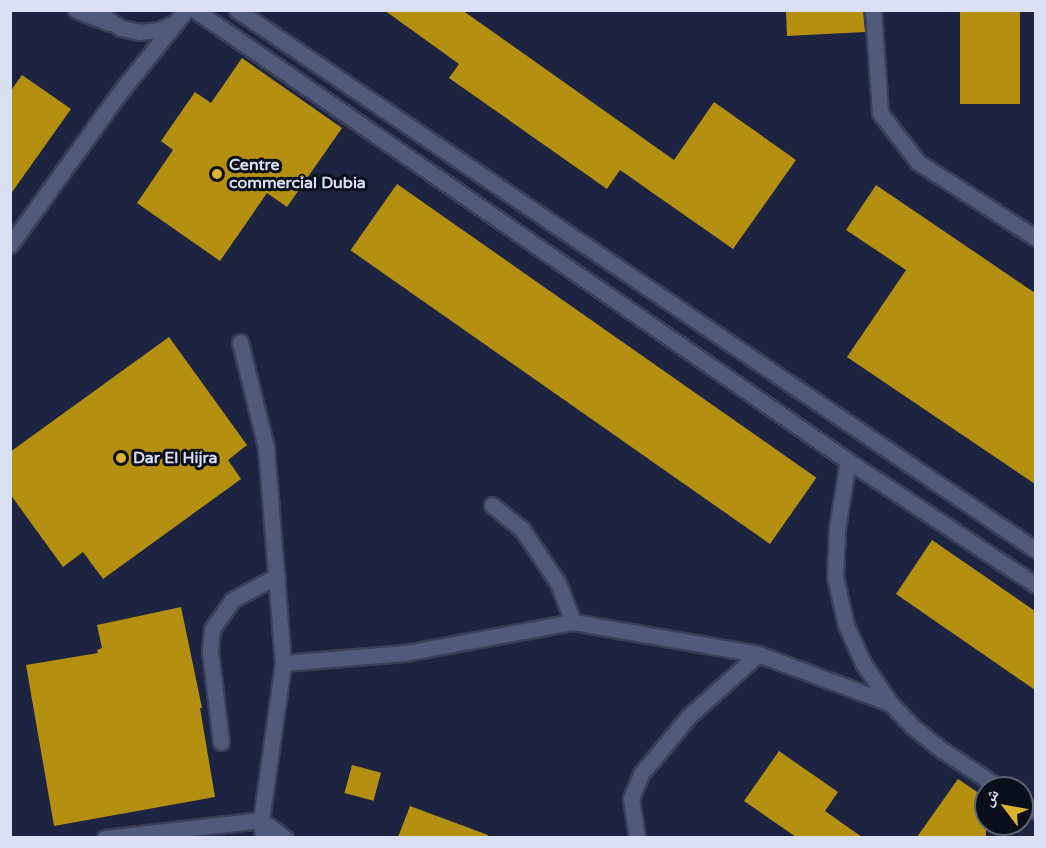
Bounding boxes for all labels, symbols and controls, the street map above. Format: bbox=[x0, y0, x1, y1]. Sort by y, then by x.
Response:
place label: Centre commercial Dubia bbox=[229, 155, 366, 193]
marker: Centre commercial Dubia bbox=[210, 167, 224, 181]
place label: Dar El Hijra bbox=[133, 448, 218, 468]
marker: Dar El Hijra bbox=[114, 451, 128, 465]
north arrow bbox=[974, 776, 1034, 836]
text: ش bbox=[977, 785, 1003, 810]

